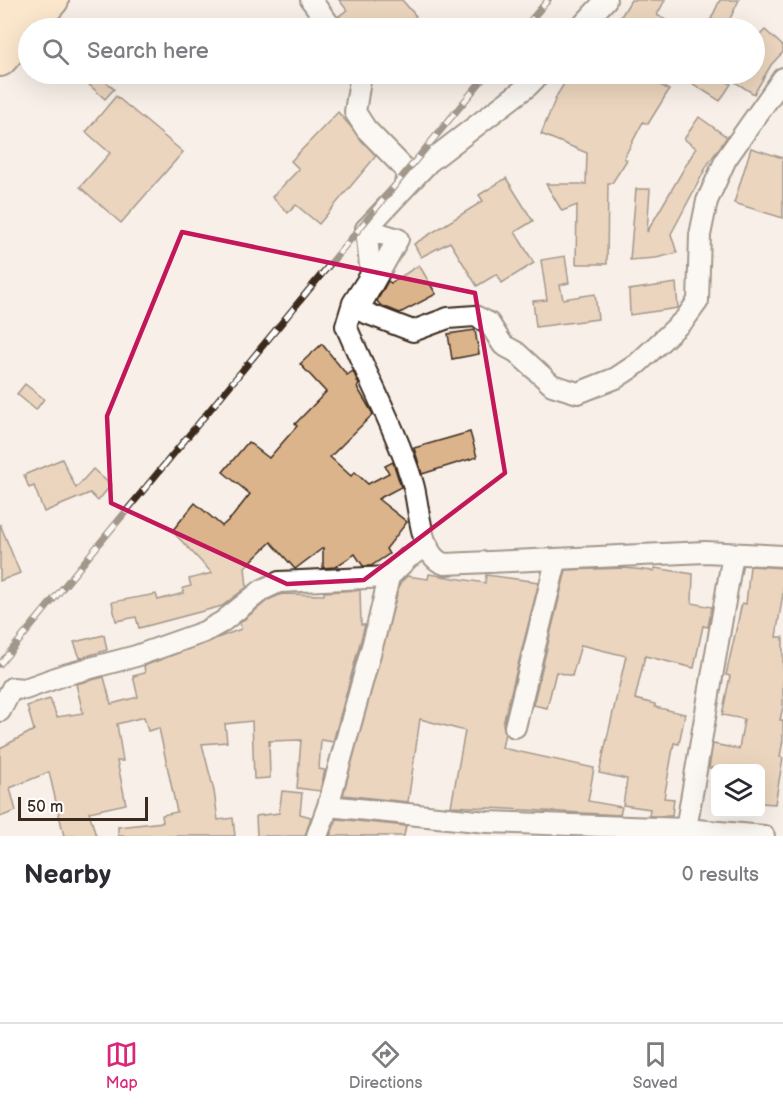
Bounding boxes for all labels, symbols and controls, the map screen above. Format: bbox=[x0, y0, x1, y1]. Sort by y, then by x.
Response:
search box bbox=[18, 18, 765, 84]
icon: search bbox=[39, 35, 72, 68]
text: Search here bbox=[87, 38, 209, 65]
map controls bbox=[711, 764, 765, 818]
button: layers bbox=[711, 764, 765, 818]
scale bar bbox=[18, 794, 148, 822]
text: 50 m bbox=[27, 798, 63, 817]
text: Nearby bbox=[24, 860, 111, 891]
text: 0 results bbox=[682, 863, 759, 887]
tab: Map bbox=[105, 1038, 138, 1093]
tab: Directions bbox=[349, 1038, 422, 1093]
tab: Saved bbox=[633, 1038, 678, 1093]

